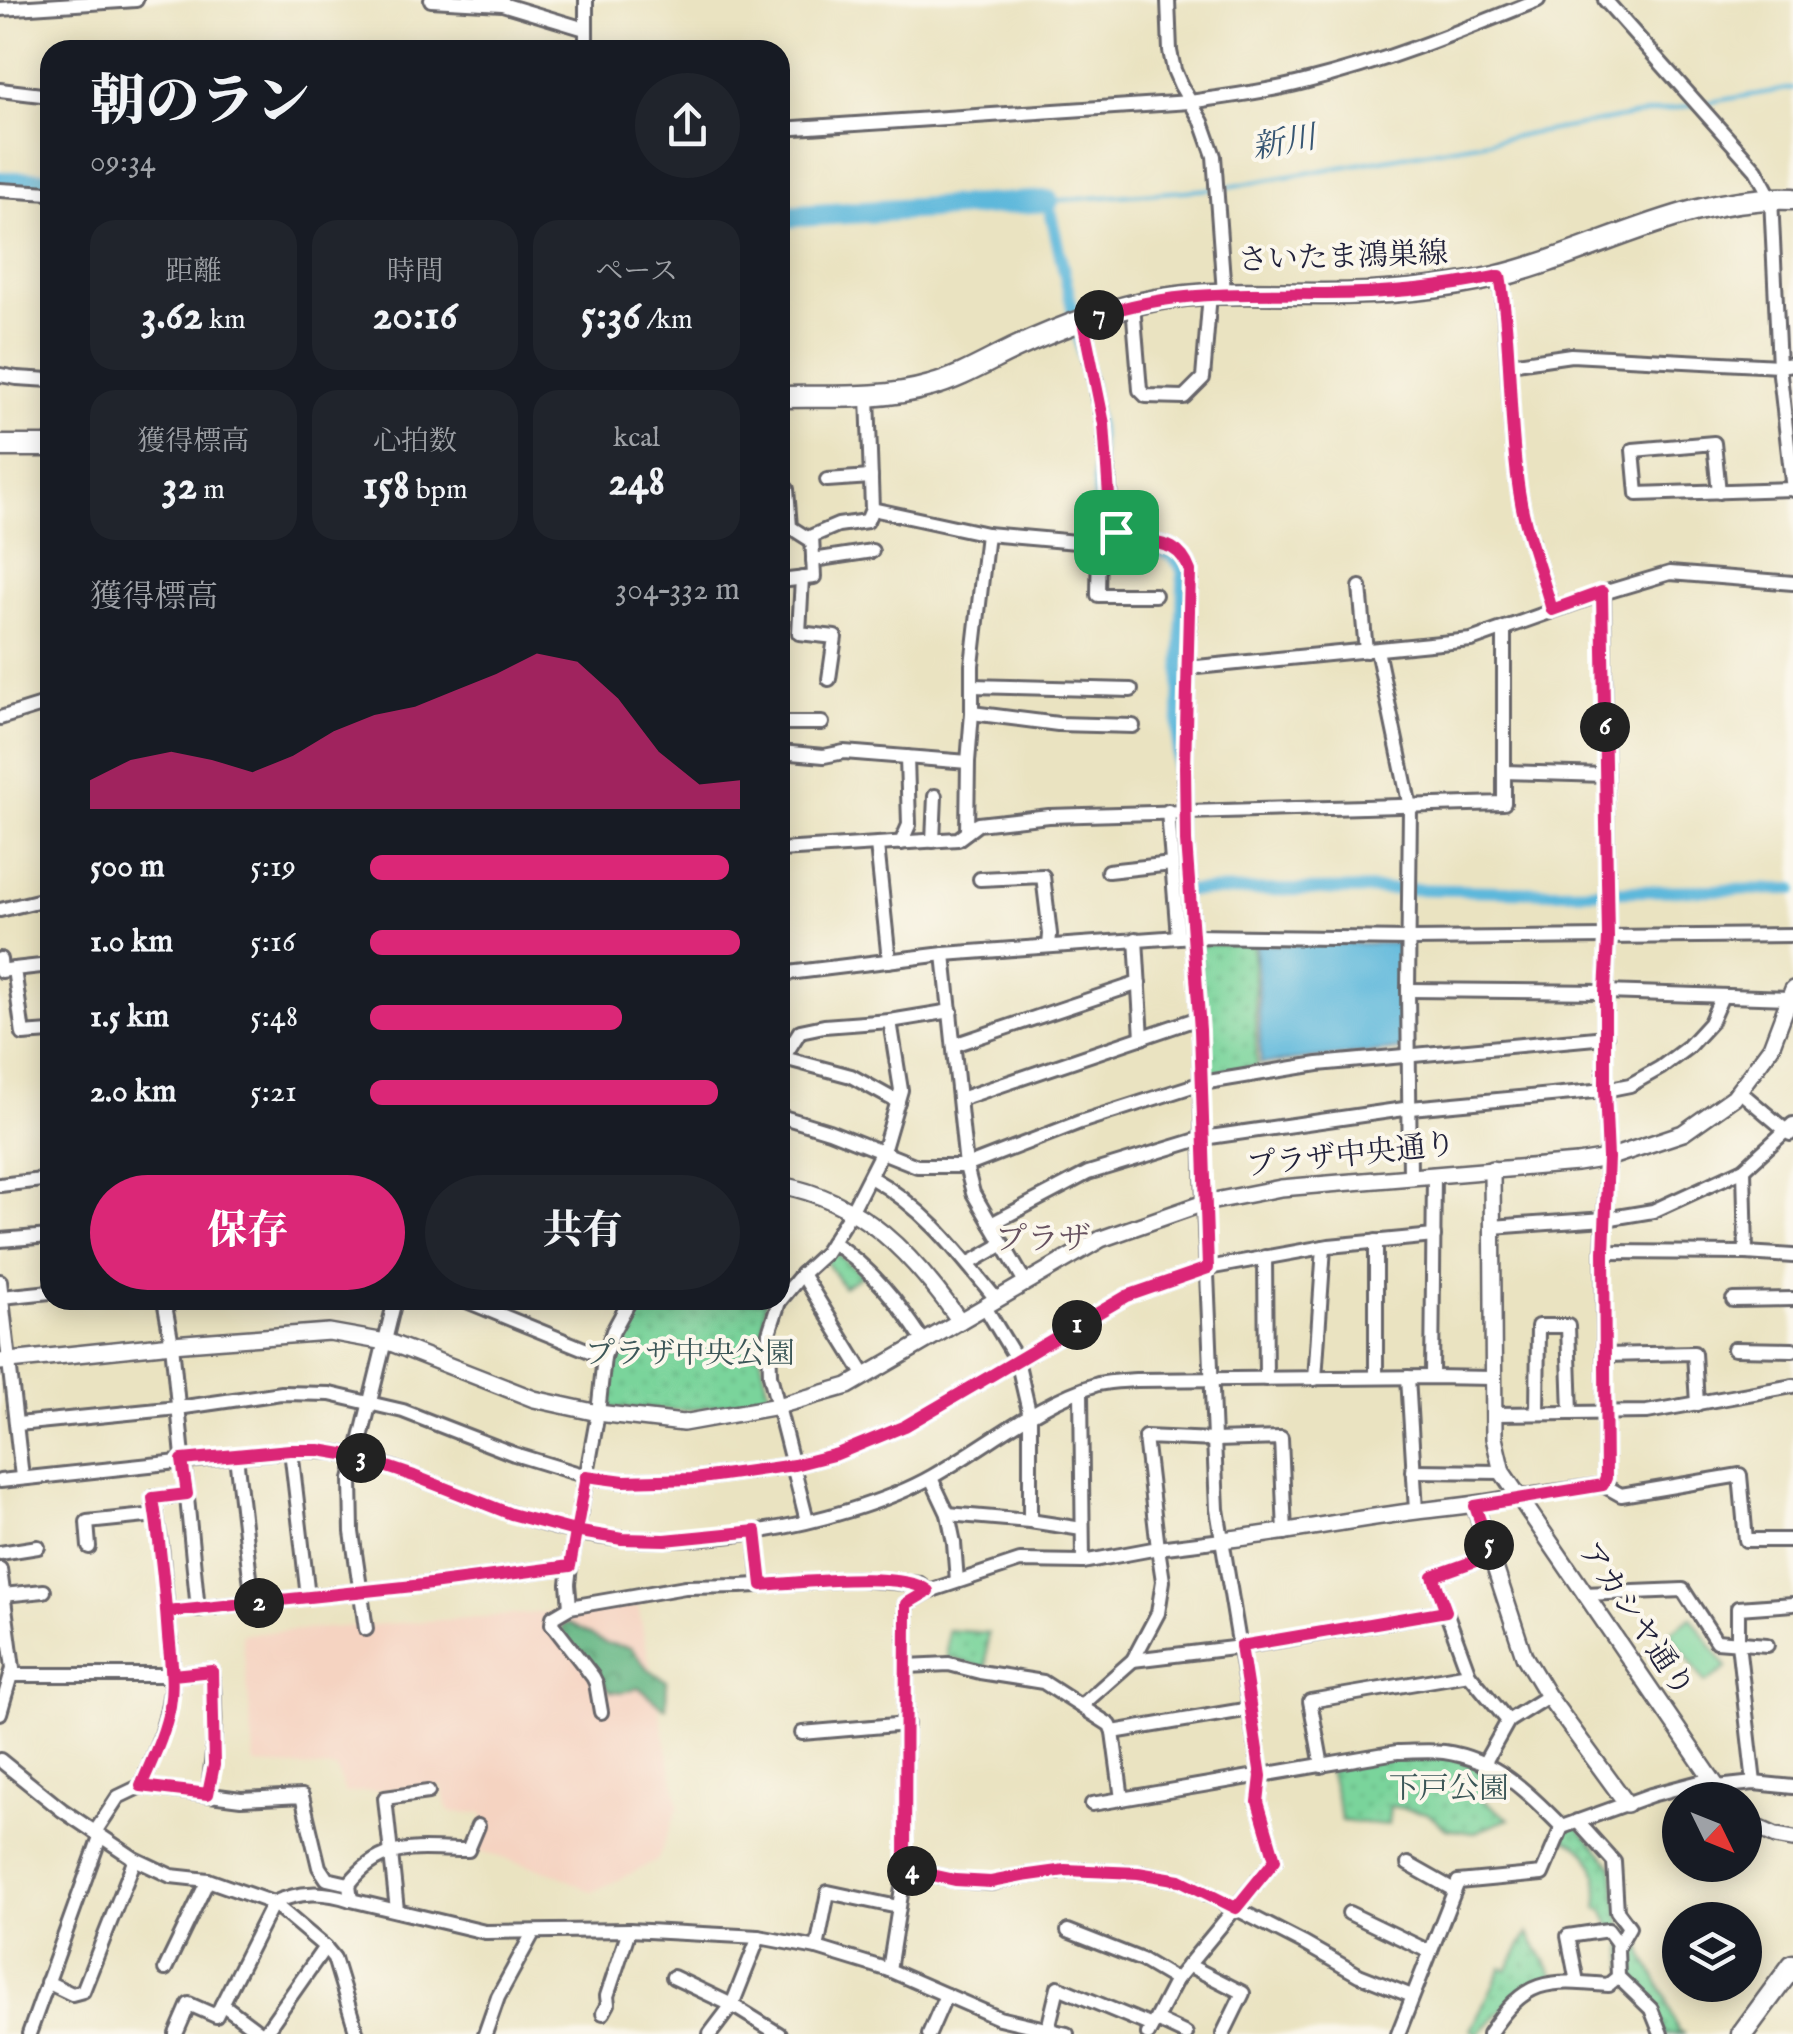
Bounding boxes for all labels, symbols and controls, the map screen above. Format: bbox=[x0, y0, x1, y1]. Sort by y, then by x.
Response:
text: 朝のラン bbox=[90, 69, 310, 139]
button: share bbox=[635, 73, 740, 178]
water label: 新川 bbox=[1249, 118, 1322, 170]
text: 09:34 bbox=[90, 142, 156, 183]
street label: さいたま鴻巣線 bbox=[1237, 235, 1449, 281]
text: 距離 bbox=[165, 255, 221, 290]
text: 時間 bbox=[387, 255, 443, 290]
text: ペース bbox=[595, 255, 678, 290]
text: 3.62 bbox=[141, 290, 203, 343]
text: 20:16 bbox=[373, 290, 457, 343]
text: 5:36 bbox=[581, 290, 640, 343]
pin: 7 bbox=[1074, 290, 1124, 340]
text: 7 bbox=[1092, 297, 1106, 332]
text: km bbox=[203, 303, 246, 338]
text: /km bbox=[640, 303, 693, 338]
text: kcal bbox=[613, 421, 660, 456]
text: 獲得標高 bbox=[137, 425, 249, 460]
text: 心拍数 bbox=[373, 425, 457, 460]
text: 248 bbox=[608, 456, 665, 509]
text: 32 bbox=[162, 460, 197, 513]
text: 158 bbox=[362, 460, 410, 513]
text: m bbox=[197, 473, 225, 508]
text: bpm bbox=[410, 473, 468, 508]
pin bbox=[1074, 490, 1159, 575]
icon: arrive bbox=[1089, 505, 1144, 560]
text: 304–332 m bbox=[615, 570, 740, 611]
text: 獲得標高 bbox=[90, 578, 218, 619]
pin: 6 bbox=[1580, 702, 1630, 752]
text: 6 bbox=[1599, 709, 1611, 744]
text: 500 m bbox=[90, 847, 165, 888]
text: 5:19 bbox=[250, 847, 296, 888]
text: 1.0 km bbox=[90, 922, 173, 963]
text: 5:16 bbox=[250, 922, 295, 963]
text: 1.5 km bbox=[90, 997, 169, 1038]
text: 5:48 bbox=[250, 997, 298, 1038]
text: 2.0 km bbox=[90, 1072, 176, 1113]
text: 5:21 bbox=[250, 1072, 297, 1113]
street label: プラザ中央通り bbox=[1245, 1126, 1457, 1186]
button: 保存 bbox=[90, 1175, 405, 1290]
button: 共有 bbox=[425, 1175, 740, 1290]
district label: プラザ bbox=[995, 1220, 1091, 1261]
pin: 1 bbox=[1052, 1300, 1102, 1350]
text: 1 bbox=[1072, 1307, 1082, 1342]
park label: プラザ中央公園 bbox=[585, 1336, 795, 1374]
pin: 3 bbox=[336, 1433, 386, 1483]
text: 3 bbox=[356, 1440, 366, 1475]
pin: 5 bbox=[1464, 1520, 1514, 1570]
text: 5 bbox=[1484, 1527, 1494, 1562]
street label: アカシヤ通り bbox=[1569, 1535, 1701, 1705]
pin: 2 bbox=[234, 1578, 284, 1628]
text: 2 bbox=[252, 1585, 266, 1620]
park label: 下戸公園 bbox=[1389, 1771, 1509, 1809]
north arrow bbox=[1662, 1782, 1762, 1882]
map controls bbox=[1662, 1782, 1762, 2002]
pin: 4 bbox=[887, 1846, 937, 1896]
text: 4 bbox=[905, 1853, 919, 1888]
button: layers bbox=[1662, 1902, 1762, 2002]

